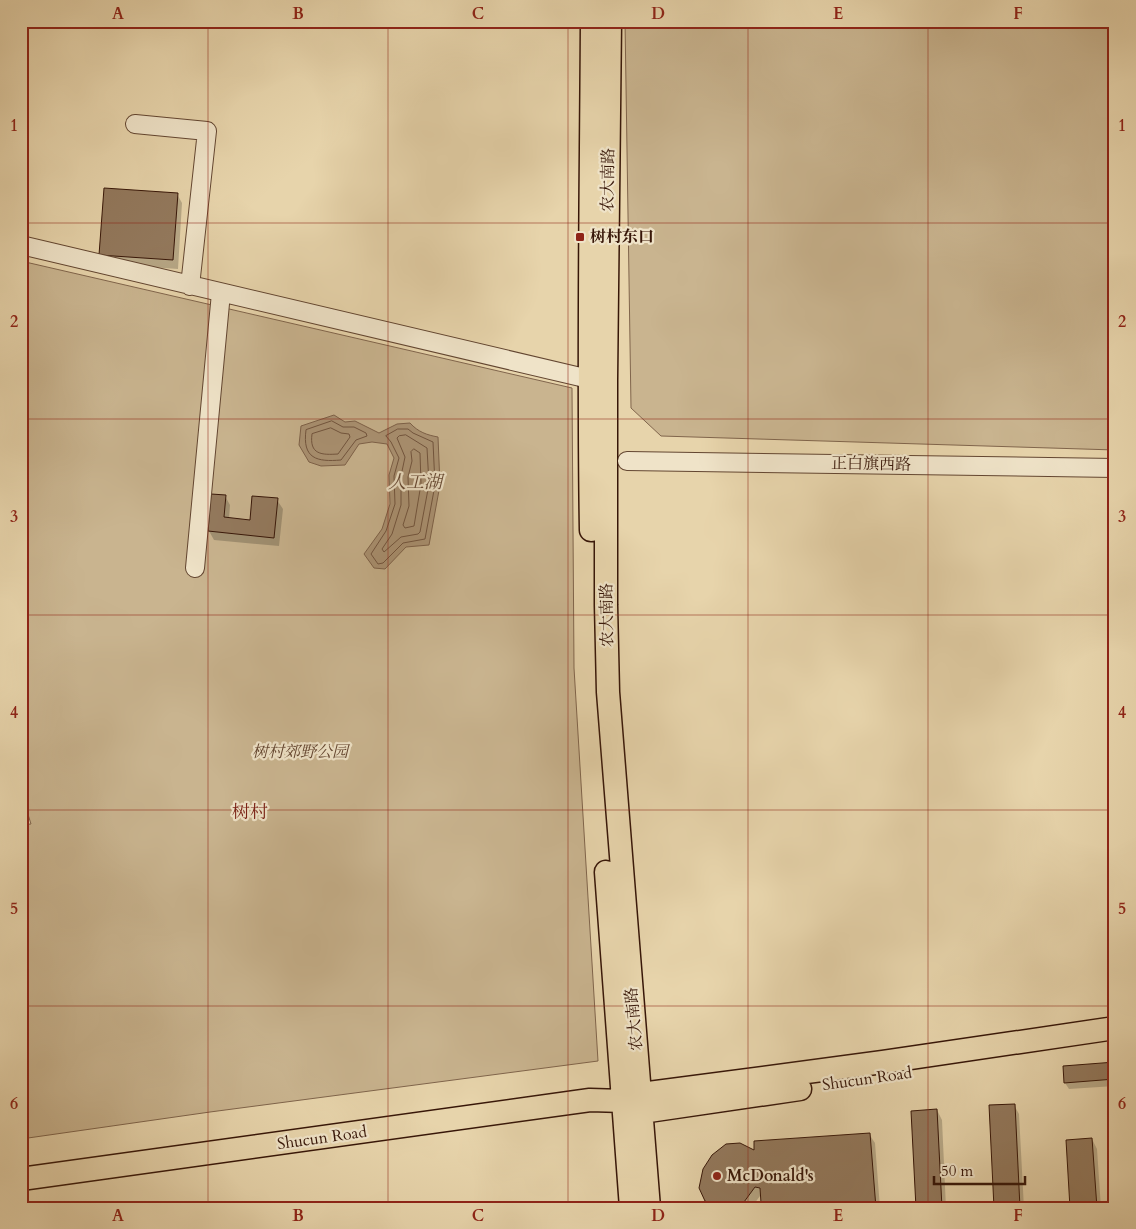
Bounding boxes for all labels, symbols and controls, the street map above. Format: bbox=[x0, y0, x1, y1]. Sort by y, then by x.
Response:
text: A bbox=[112, 3, 124, 25]
text: B bbox=[292, 3, 304, 25]
text: C bbox=[472, 3, 484, 25]
text: D bbox=[651, 3, 665, 25]
text: E bbox=[833, 3, 843, 25]
text: F bbox=[1013, 3, 1023, 25]
text: 1 bbox=[10, 115, 18, 137]
text: 1 bbox=[1118, 115, 1126, 137]
street label: 农大南路 bbox=[596, 148, 620, 212]
place label: 树村东口 bbox=[590, 226, 654, 248]
marker: 树村东口 bbox=[574, 231, 586, 243]
text: 2 bbox=[10, 311, 18, 333]
text: 2 bbox=[1118, 311, 1126, 333]
street label: 正白旗西路 bbox=[831, 452, 911, 476]
water label: 人工湖 bbox=[388, 470, 445, 495]
text: 3 bbox=[10, 506, 18, 528]
text: 3 bbox=[1118, 506, 1126, 528]
street label: 农大南路 bbox=[595, 583, 619, 647]
text: 4 bbox=[10, 702, 18, 724]
text: 4 bbox=[1118, 702, 1126, 724]
park label: 树村郊野公园 bbox=[252, 741, 351, 763]
district label: 树村 bbox=[232, 800, 268, 825]
text: 5 bbox=[10, 898, 18, 920]
text: 5 bbox=[1118, 898, 1126, 920]
street label: 农大南路 bbox=[620, 986, 648, 1052]
street label: Shucun Road bbox=[821, 1062, 914, 1096]
text: 6 bbox=[10, 1093, 18, 1115]
text: 6 bbox=[1118, 1093, 1126, 1115]
street label: Shucun Road bbox=[276, 1121, 369, 1155]
scale bar bbox=[934, 1154, 1025, 1186]
text: 50 m bbox=[941, 1161, 973, 1181]
place label: McDonald's bbox=[727, 1165, 814, 1187]
marker: McDonald's bbox=[711, 1170, 723, 1182]
text: A bbox=[112, 1205, 124, 1227]
text: B bbox=[292, 1205, 304, 1227]
text: C bbox=[472, 1205, 484, 1227]
text: D bbox=[651, 1205, 665, 1227]
text: E bbox=[833, 1205, 843, 1227]
text: F bbox=[1013, 1205, 1023, 1227]

